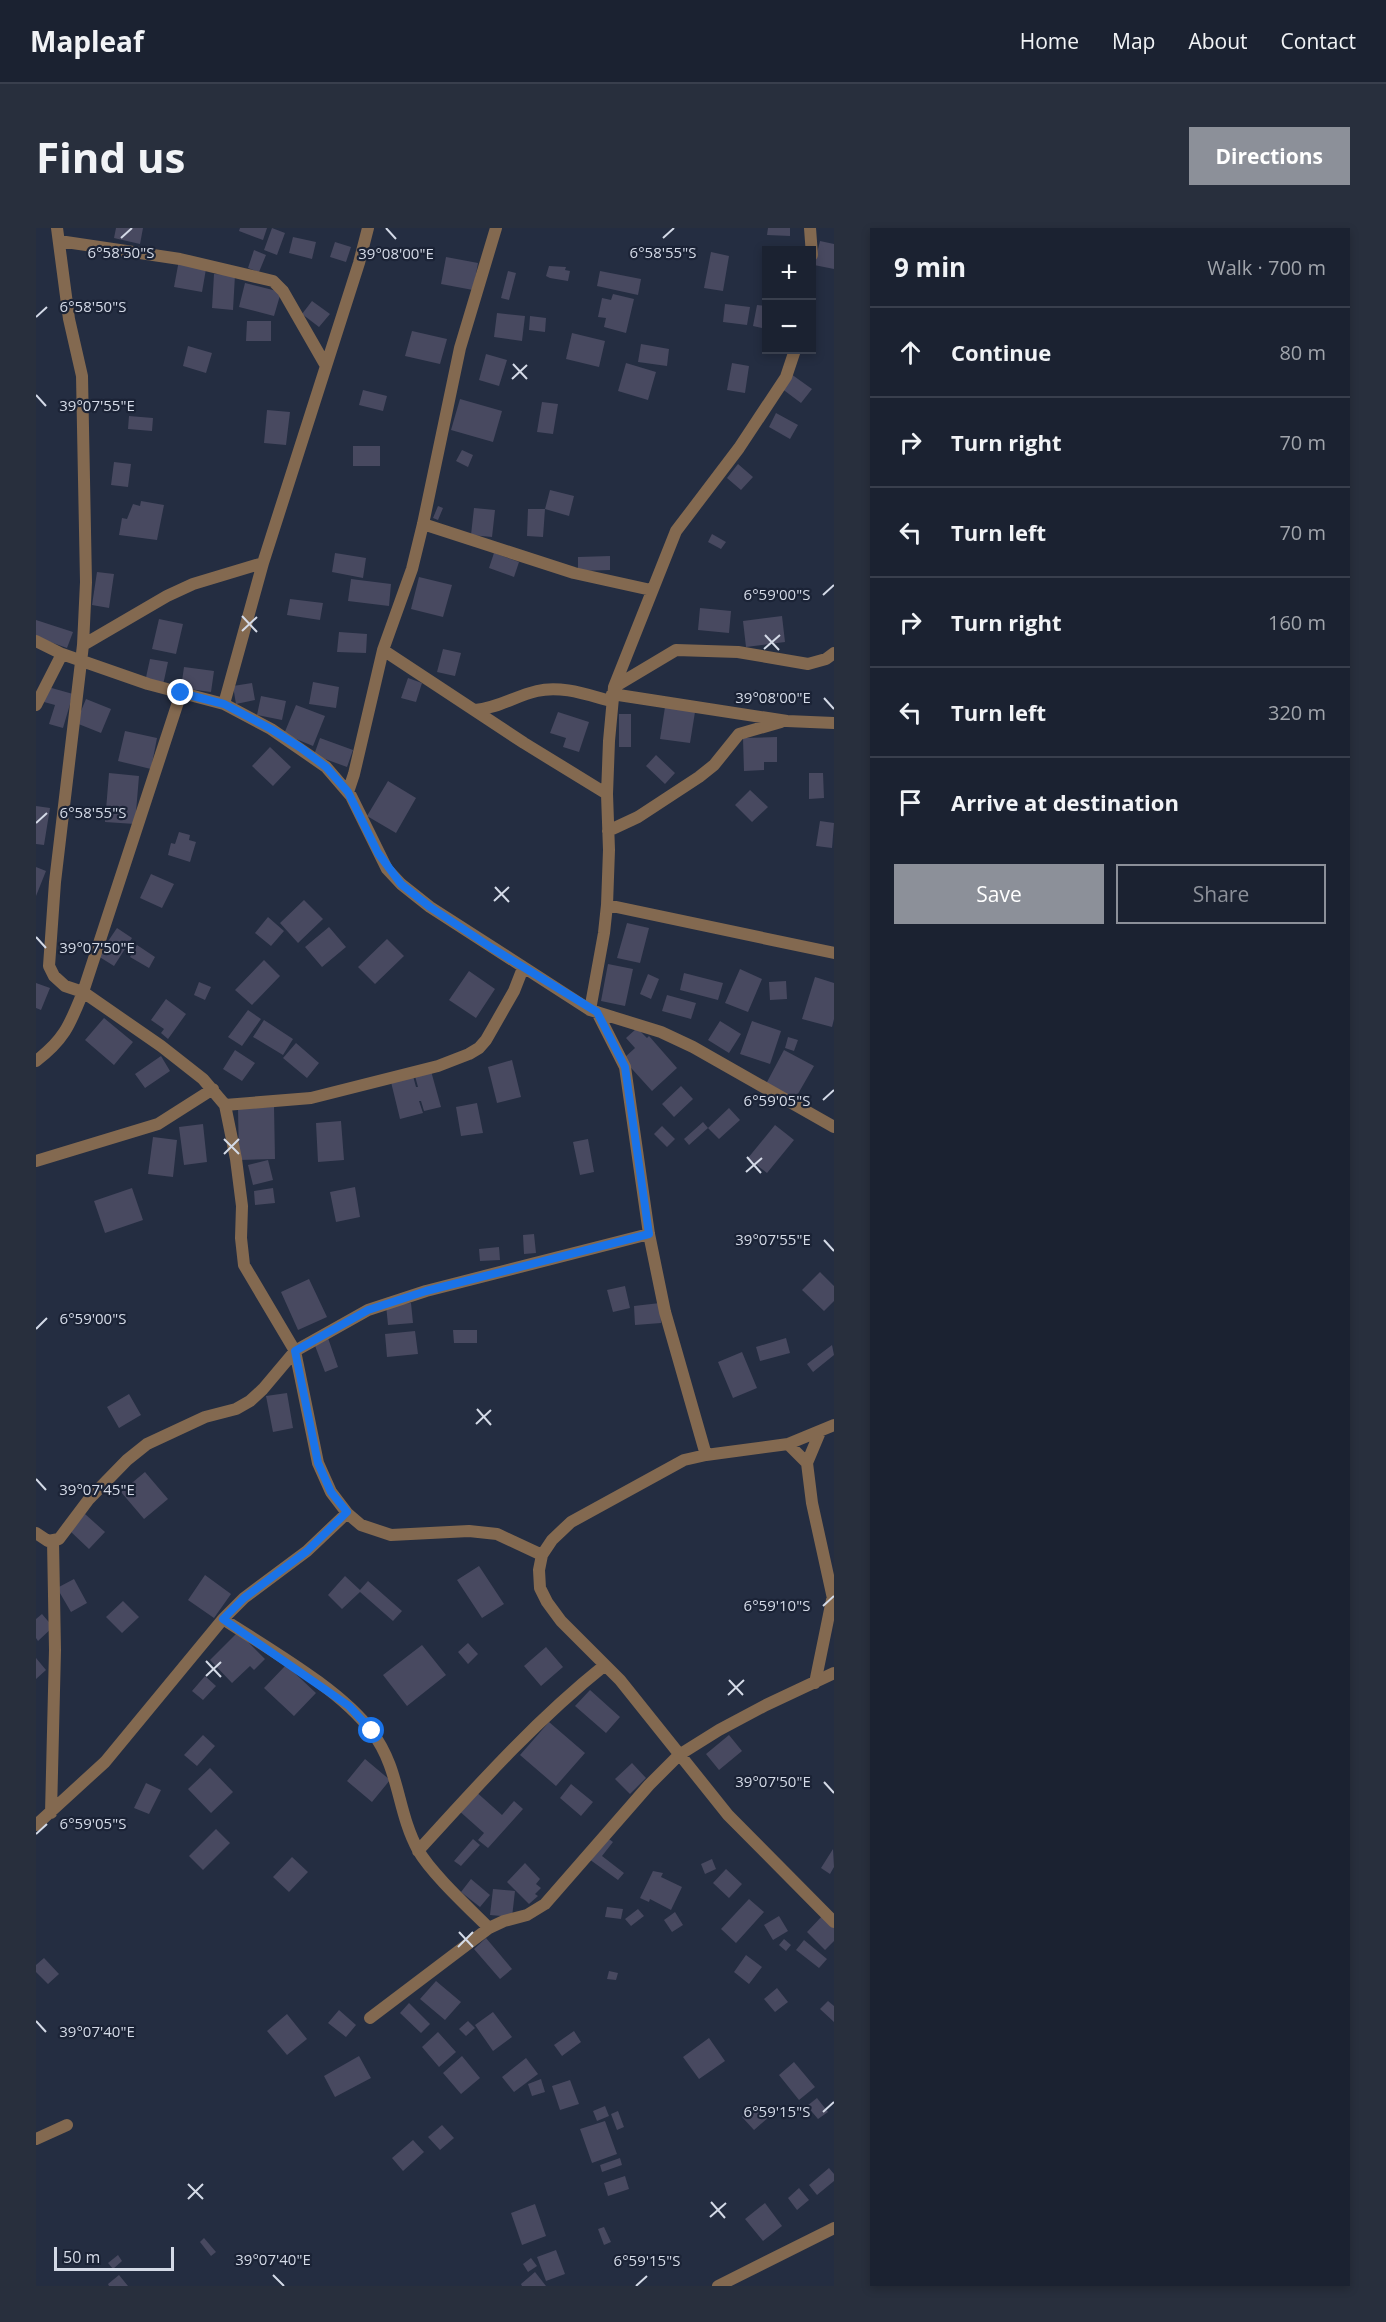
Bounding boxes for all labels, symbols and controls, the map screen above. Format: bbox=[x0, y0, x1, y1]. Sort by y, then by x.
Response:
text: Mapleaf bbox=[30, 22, 144, 60]
text: Home bbox=[1020, 27, 1079, 55]
text: Map bbox=[1112, 27, 1155, 55]
text: About bbox=[1188, 27, 1248, 55]
text: Contact bbox=[1281, 27, 1356, 55]
button: Directions bbox=[1189, 127, 1350, 185]
text: Find us bbox=[36, 128, 185, 185]
text: 6°58'50"S bbox=[88, 242, 154, 262]
text: 6°58'55"S bbox=[630, 242, 696, 262]
text: 39°08'00"E bbox=[358, 243, 434, 263]
map controls bbox=[762, 246, 816, 354]
button: + bbox=[762, 246, 816, 300]
text: 9 min bbox=[894, 249, 966, 285]
text: Walk · 700 m bbox=[1207, 254, 1326, 281]
text: 6°58'50"S bbox=[60, 296, 126, 316]
button: − bbox=[762, 300, 816, 354]
icon: ahead bbox=[894, 336, 927, 369]
text: Continue bbox=[951, 337, 1051, 367]
text: 80 m bbox=[1279, 339, 1326, 366]
text: 39°07'55"E bbox=[59, 395, 135, 415]
icon: right bbox=[894, 426, 927, 459]
text: Turn right bbox=[951, 427, 1062, 457]
text: 70 m bbox=[1279, 429, 1326, 456]
icon: left bbox=[894, 516, 927, 549]
text: Turn left bbox=[951, 517, 1046, 547]
text: 70 m bbox=[1279, 519, 1326, 546]
text: 6°59'00"S bbox=[744, 584, 810, 604]
icon: right bbox=[894, 606, 927, 639]
text: Turn right bbox=[951, 607, 1062, 637]
text: 160 m bbox=[1268, 609, 1326, 636]
route end bbox=[167, 679, 193, 705]
text: 39°08'00"E bbox=[735, 687, 811, 707]
icon: left bbox=[894, 696, 927, 729]
text: Turn left bbox=[951, 697, 1046, 727]
text: 320 m bbox=[1268, 699, 1326, 726]
icon: arrive bbox=[894, 786, 927, 819]
text: Arrive at destination bbox=[951, 787, 1179, 817]
text: 6°58'55"S bbox=[60, 802, 126, 822]
button: Save bbox=[894, 864, 1104, 924]
button: Share bbox=[1116, 864, 1326, 924]
text: 39°07'50"E bbox=[59, 937, 135, 957]
text: 6°59'05"S bbox=[744, 1090, 810, 1110]
text: 39°07'55"E bbox=[735, 1229, 811, 1249]
text: 6°59'00"S bbox=[60, 1308, 126, 1328]
text: 39°07'45"E bbox=[59, 1479, 135, 1499]
text: 6°59'10"S bbox=[744, 1595, 810, 1615]
route start bbox=[358, 1717, 384, 1743]
text: 39°07'50"E bbox=[735, 1771, 811, 1791]
text: 6°59'05"S bbox=[60, 1813, 126, 1833]
text: 39°07'40"E bbox=[59, 2021, 135, 2041]
text: 6°59'15"S bbox=[744, 2101, 810, 2121]
scale bar bbox=[54, 2244, 174, 2272]
text: 50 m bbox=[63, 2246, 100, 2268]
text: 39°07'40"E bbox=[235, 2249, 311, 2269]
text: 6°59'15"S bbox=[614, 2250, 680, 2270]

